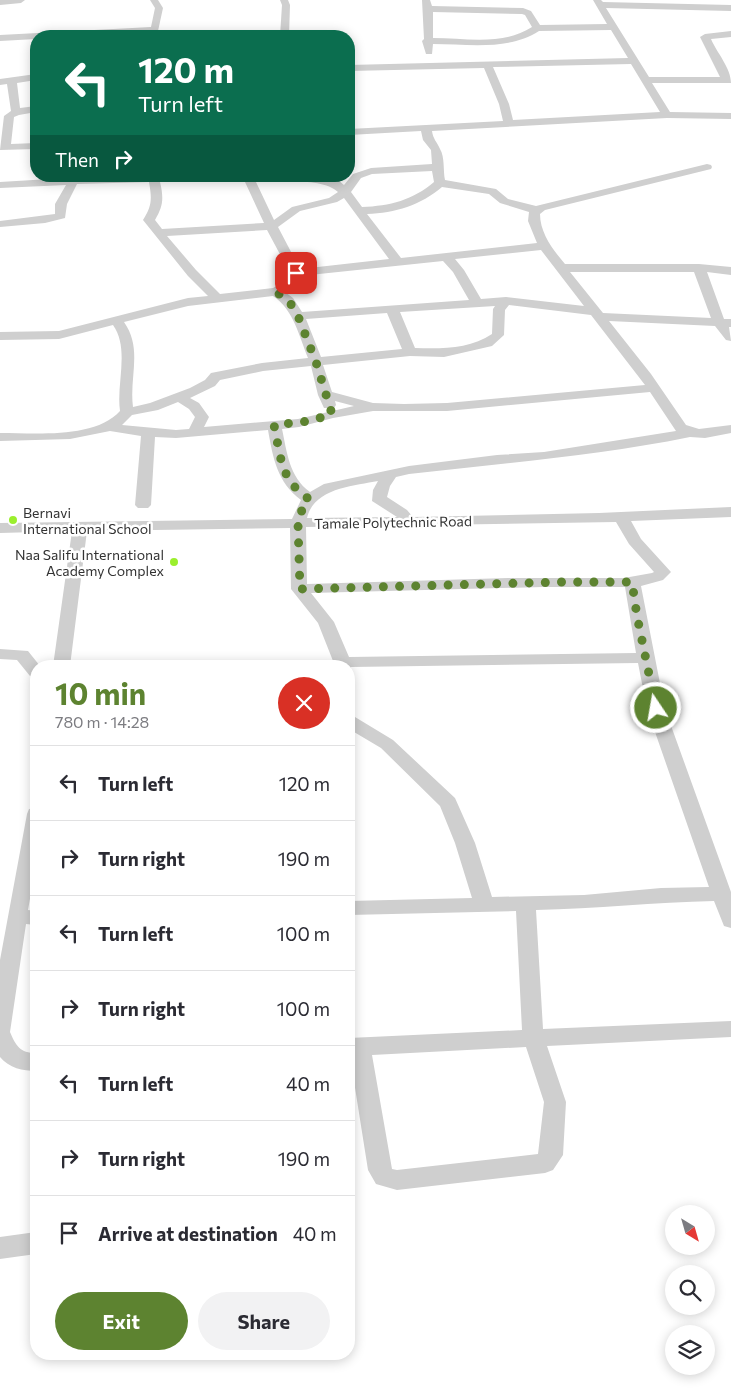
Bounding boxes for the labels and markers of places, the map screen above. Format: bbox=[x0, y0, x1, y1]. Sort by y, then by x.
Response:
pin bbox=[275, 252, 317, 294]
place label: Bernavi International School bbox=[23, 504, 152, 537]
marker: Bernavi International School bbox=[7, 514, 19, 526]
place label: Naa Salifu International Academy Complex bbox=[15, 546, 165, 579]
marker: Naa Salifu International Academy Complex bbox=[168, 556, 180, 568]

